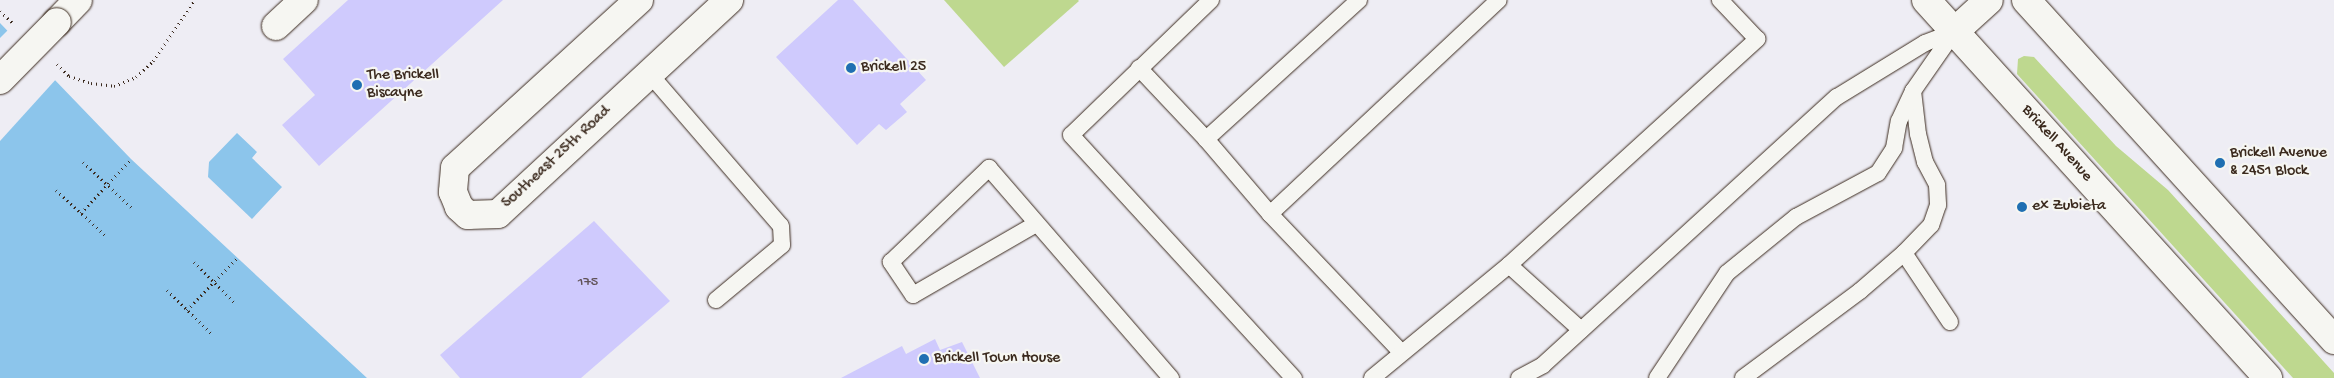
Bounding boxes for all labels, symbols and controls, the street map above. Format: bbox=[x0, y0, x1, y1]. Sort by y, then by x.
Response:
place label: Brickell 25 bbox=[861, 58, 926, 78]
marker: Brickell 25 bbox=[845, 62, 857, 74]
place label: The Brickell Biscayne bbox=[367, 66, 439, 104]
marker: The Brickell Biscayne bbox=[351, 79, 363, 91]
street label: Brickell Avenue bbox=[2016, 101, 2096, 187]
street label: Southeast 25th Road bbox=[499, 103, 615, 213]
place label: Brickell Avenue & 2451 Block bbox=[2230, 144, 2327, 182]
marker: Brickell Avenue & 2451 Block bbox=[2214, 157, 2226, 169]
place label: ex Zubieta bbox=[2032, 197, 2106, 217]
marker: ex Zubieta bbox=[2016, 201, 2028, 213]
house number: 175 bbox=[578, 275, 598, 291]
place label: Brickell Town House bbox=[934, 349, 1060, 369]
marker: Brickell Town House bbox=[918, 353, 930, 365]

